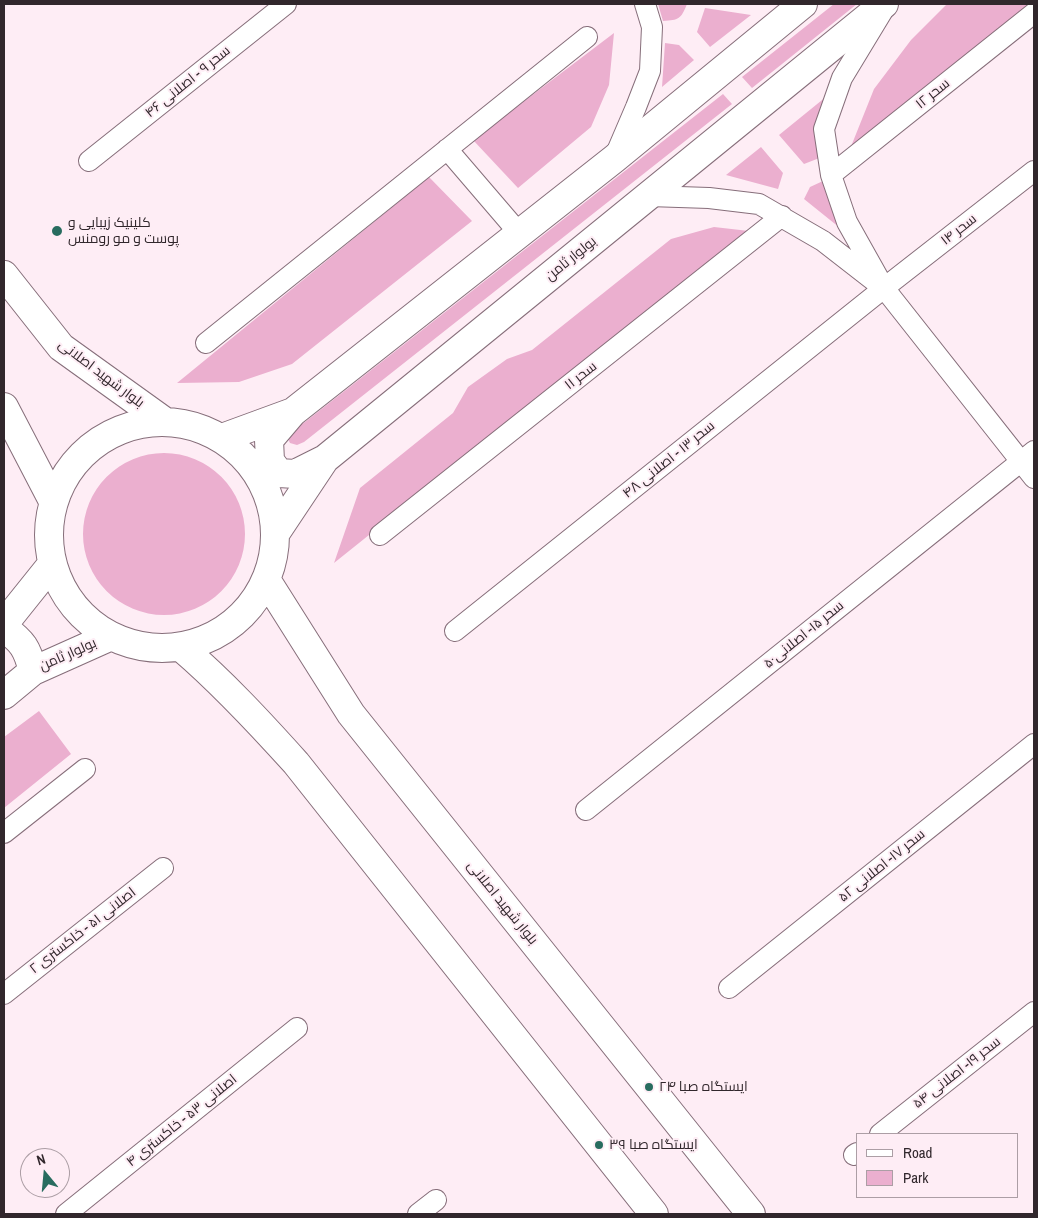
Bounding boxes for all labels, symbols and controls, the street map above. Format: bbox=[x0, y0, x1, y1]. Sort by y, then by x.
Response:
street label: سحر ۹ - اصلانی ۴۶ bbox=[142, 42, 234, 122]
street label: سحر ۱۲ bbox=[913, 75, 953, 113]
street label: سحر ۱۴ bbox=[938, 211, 980, 249]
place label: کلینیک زیبایی و پوست و مو رومنس bbox=[68, 215, 179, 248]
marker: کلینیک زیبایی و پوست و مو رومنس bbox=[50, 224, 64, 238]
street label: بولوار ثامن bbox=[542, 233, 600, 285]
street label: بلوار شهید اصلانی bbox=[55, 336, 147, 412]
street label: سحر ۱۱ bbox=[562, 358, 600, 394]
street label: سحر ۱۳ - اصلانی ۴۸ bbox=[620, 418, 718, 502]
street label: سحر ۱۵- اصلانی۵۰ bbox=[761, 598, 847, 672]
street label: بولوار ثامن bbox=[37, 635, 99, 675]
street label: سحر ۱۷- اصلانی ۵۲ bbox=[835, 826, 929, 906]
street label: بلوار شهید اصلانی bbox=[463, 858, 541, 948]
street label: اصلانی ۵۱ - خاکستری ۲ bbox=[27, 884, 139, 978]
street label: سحر ۱۹- اصلانی ۵۴ bbox=[910, 1033, 1004, 1113]
street label: اصلانی ۵۳ - خاکستری ۴ bbox=[123, 1071, 241, 1171]
place label: ایستگاه صبا ۲۴ bbox=[659, 1079, 748, 1095]
marker: ایستگاه صبا ۲۴ bbox=[643, 1081, 655, 1093]
legend bbox=[856, 1133, 1018, 1198]
place label: ایستگاه صبا ۳۹ bbox=[609, 1137, 698, 1153]
marker: ایستگاه صبا ۳۹ bbox=[593, 1139, 605, 1151]
text: Road bbox=[903, 1142, 932, 1163]
north arrow bbox=[20, 1148, 70, 1198]
text: N bbox=[34, 1150, 47, 1169]
text: Park bbox=[903, 1167, 928, 1188]

